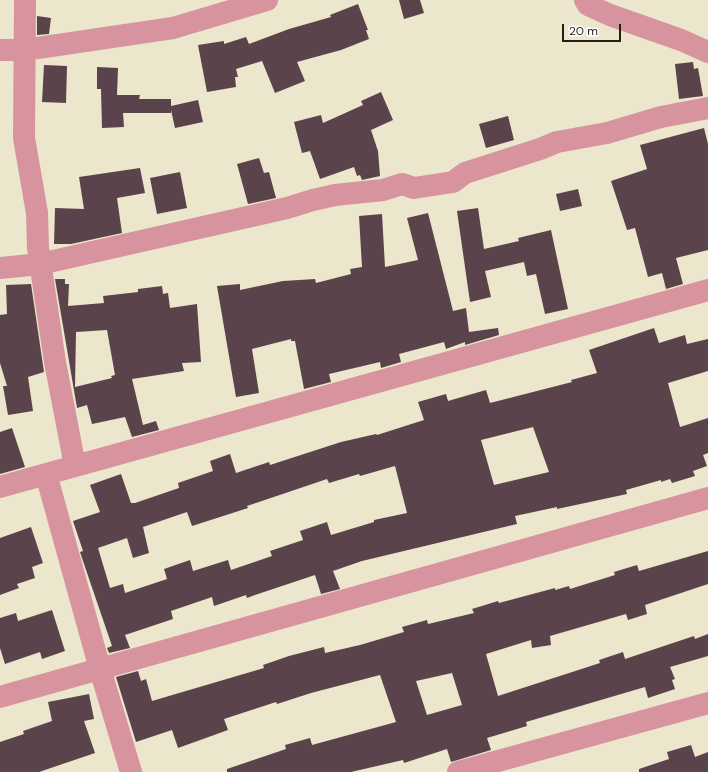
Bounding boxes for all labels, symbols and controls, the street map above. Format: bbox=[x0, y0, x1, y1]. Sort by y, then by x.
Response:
scale bar bbox=[564, 16, 623, 42]
text: 20 m bbox=[569, 23, 598, 39]

